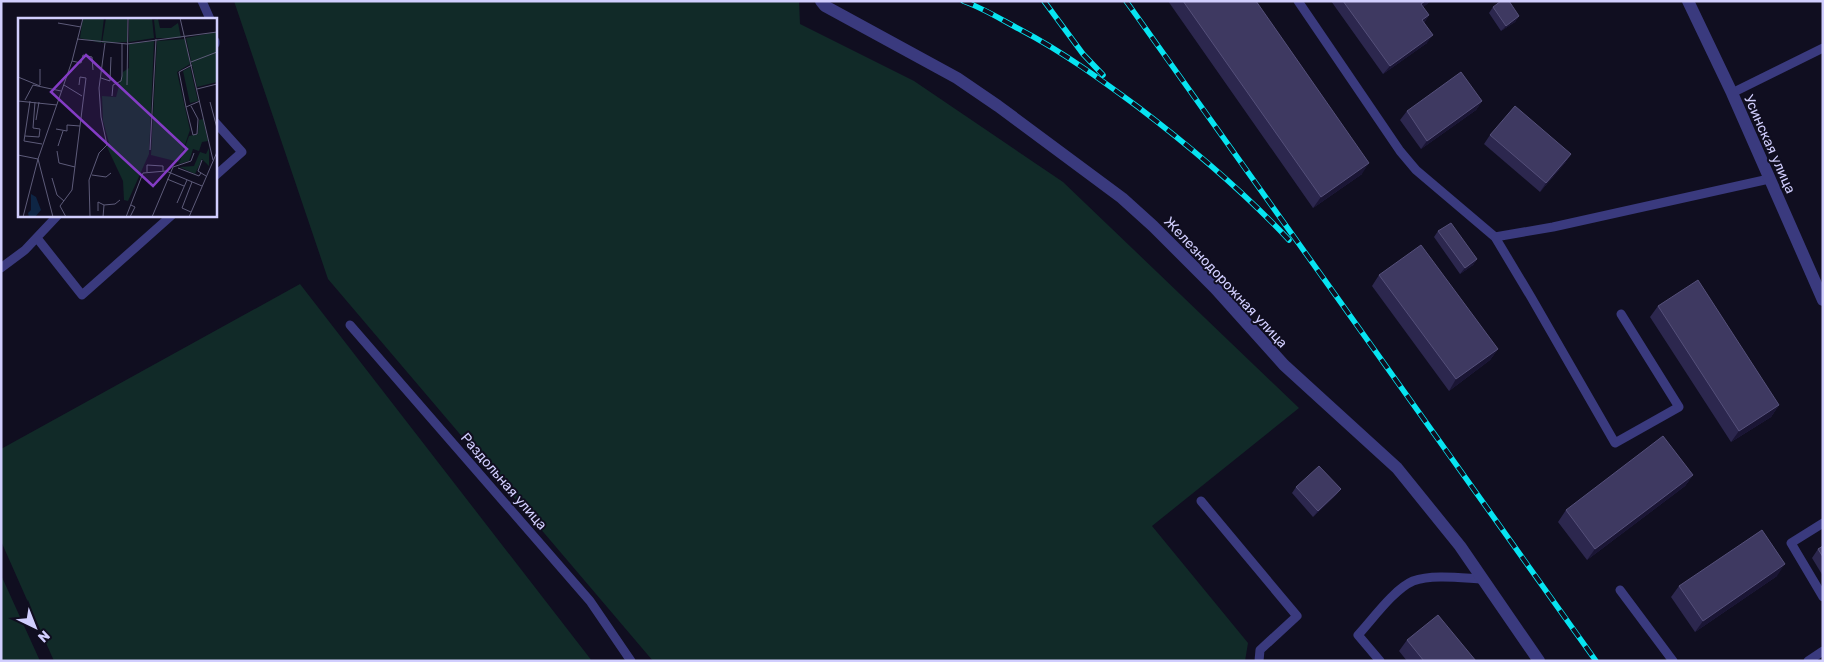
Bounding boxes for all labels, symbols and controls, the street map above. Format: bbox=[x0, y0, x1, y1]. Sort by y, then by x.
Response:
inset map bbox=[18, 18, 216, 216]
street label: Усинская улица bbox=[1740, 92, 1799, 196]
street label: Железнодорожная улица bbox=[1160, 213, 1291, 351]
street label: Раздольная улица bbox=[457, 429, 550, 533]
north arrow bbox=[10, 602, 60, 652]
text: N bbox=[34, 626, 53, 646]

